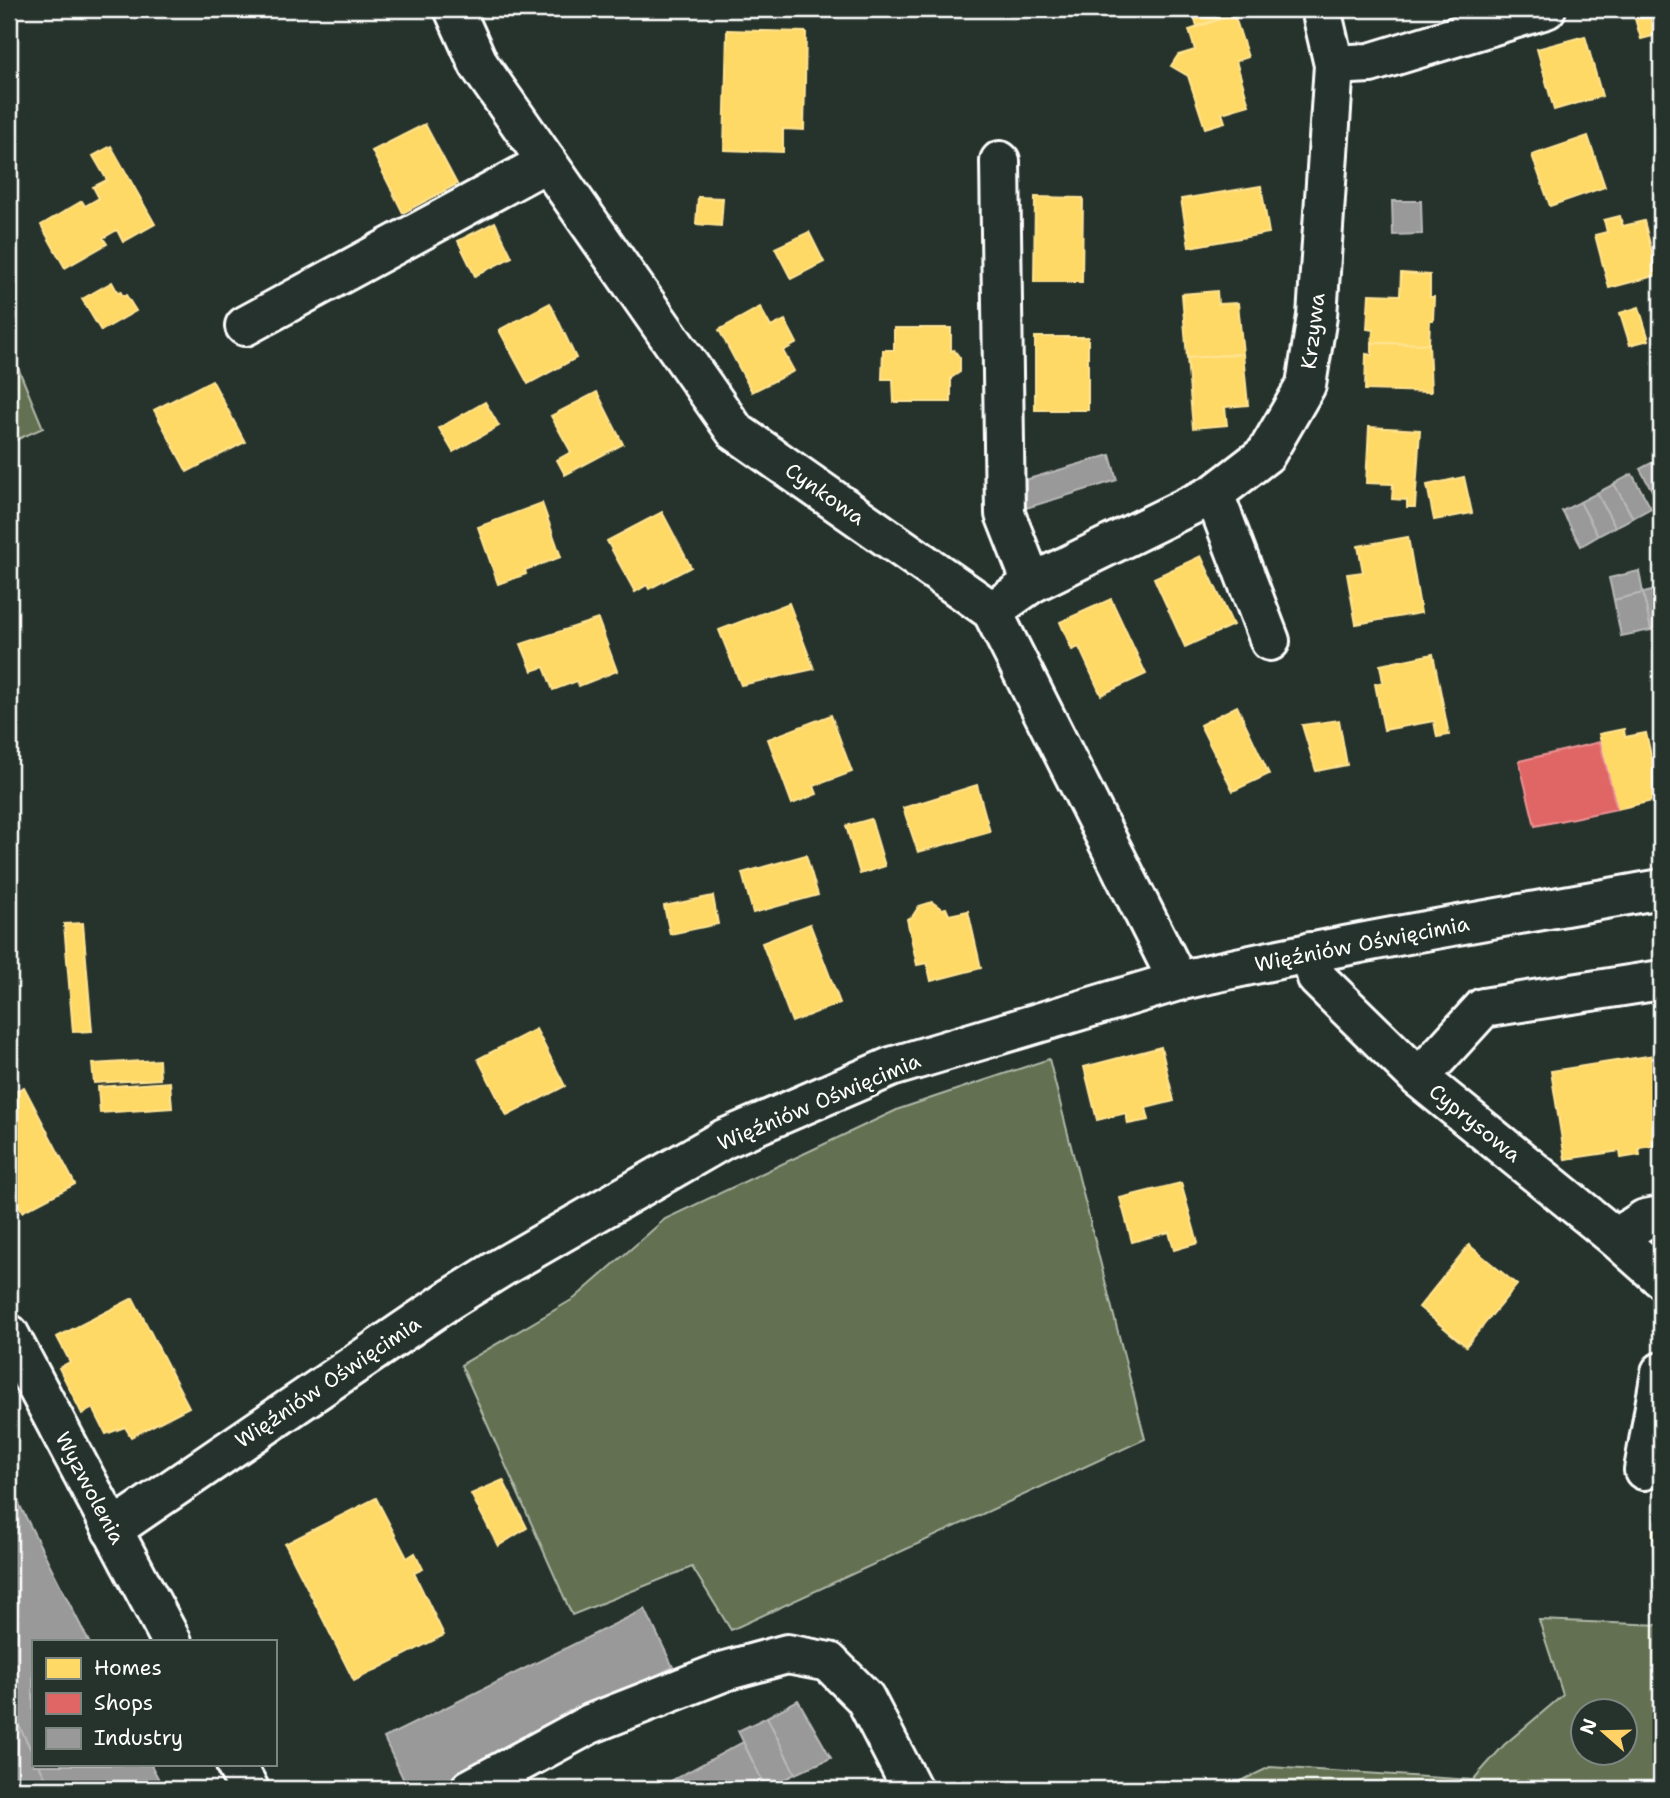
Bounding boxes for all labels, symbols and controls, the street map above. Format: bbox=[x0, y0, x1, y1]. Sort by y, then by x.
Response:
street label: Krzywa bbox=[1294, 291, 1332, 371]
street label: Cynkowa bbox=[779, 456, 871, 532]
street label: Więźniów Oświęcimia bbox=[1252, 909, 1472, 979]
street label: Więźniów Oświęcimia bbox=[713, 1047, 925, 1157]
street label: Cyprysowa bbox=[1423, 1077, 1527, 1169]
street label: Więźniów Oświęcimia bbox=[230, 1309, 426, 1455]
street label: Wyzwolenia bbox=[49, 1427, 131, 1549]
legend bbox=[32, 1640, 276, 1766]
text: Homes bbox=[94, 1654, 162, 1682]
text: Shops bbox=[94, 1689, 153, 1717]
north arrow bbox=[1568, 1696, 1638, 1766]
text: N bbox=[1574, 1715, 1603, 1738]
text: Industry bbox=[94, 1724, 183, 1752]

